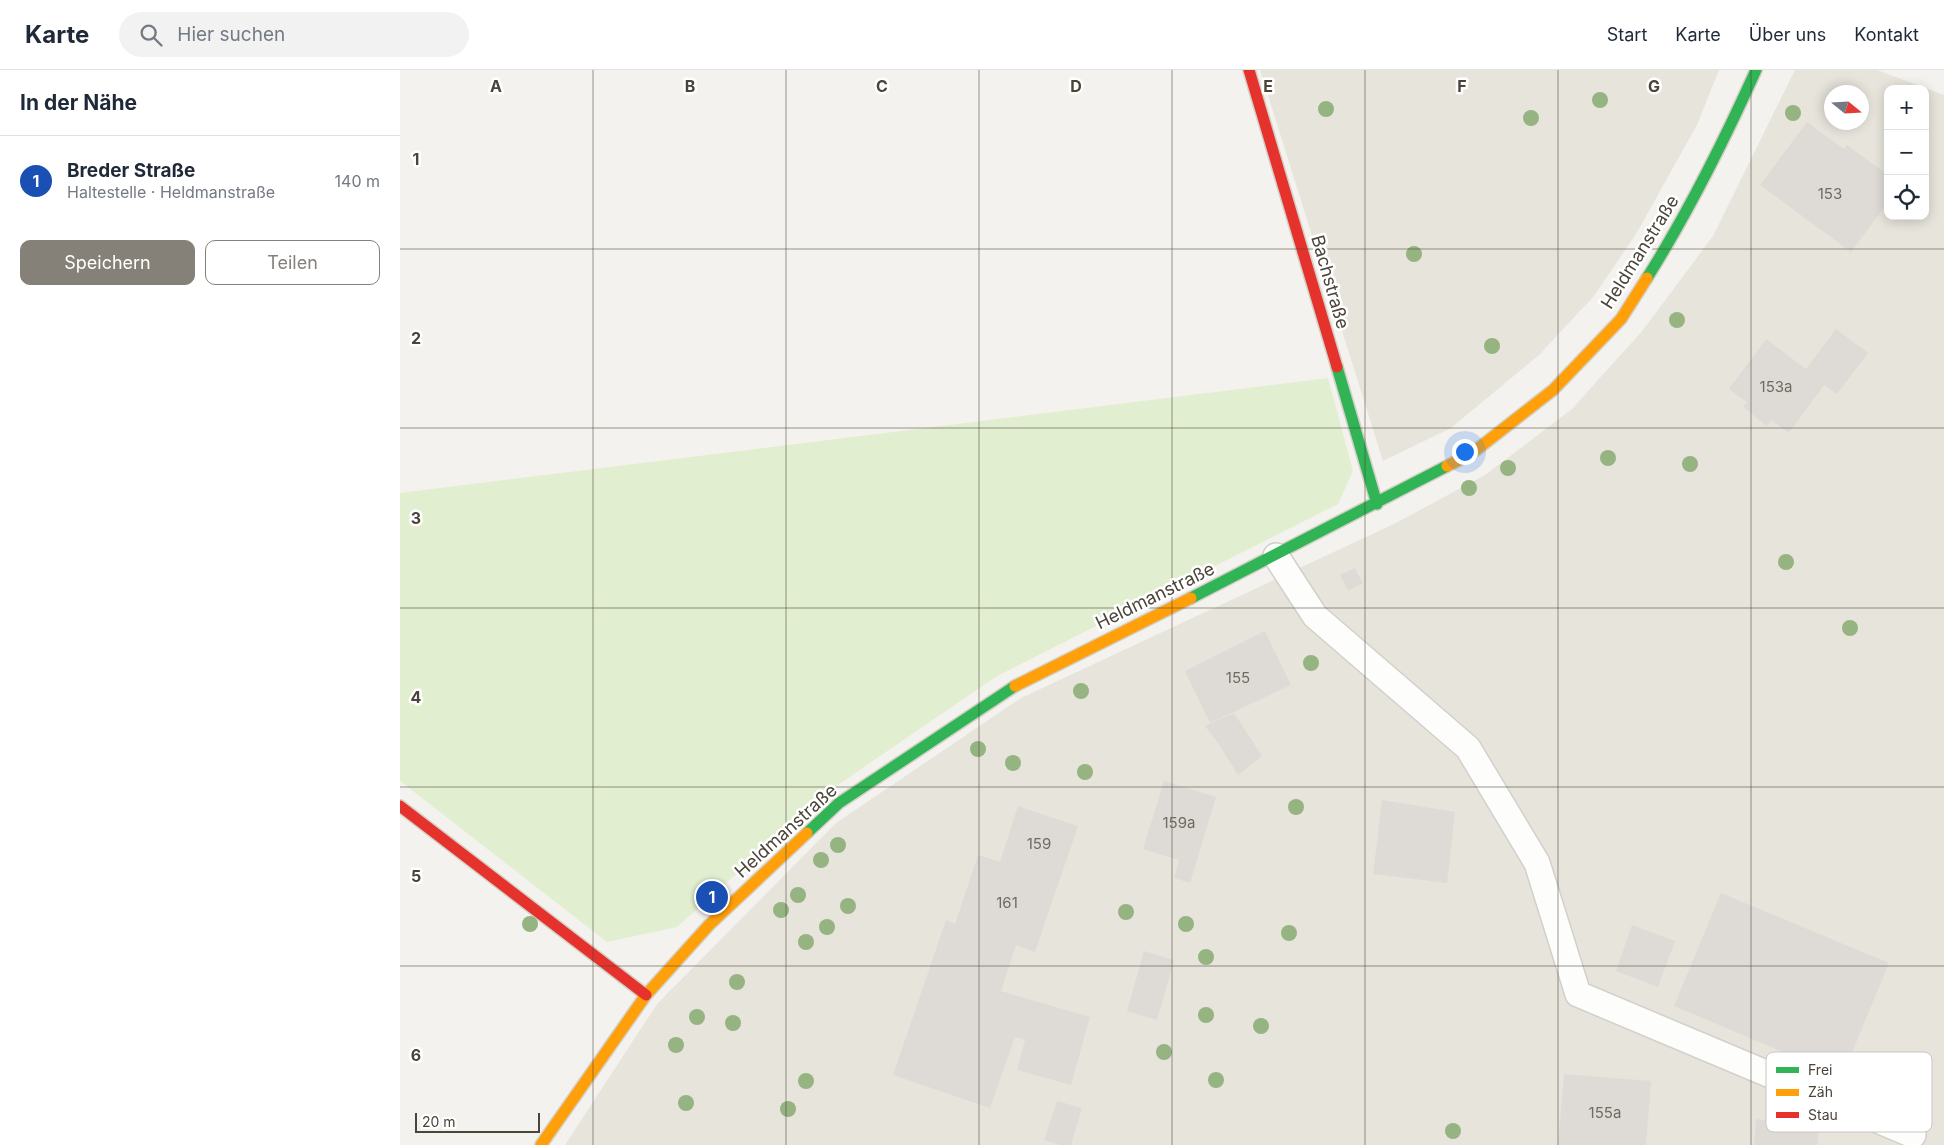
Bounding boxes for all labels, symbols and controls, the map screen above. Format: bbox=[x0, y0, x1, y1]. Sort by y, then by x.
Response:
search box bbox=[119, 12, 469, 57]
text: Karte bbox=[25, 20, 89, 49]
icon: search bbox=[137, 21, 165, 49]
text: Hier suchen bbox=[177, 23, 285, 46]
text: Start bbox=[1607, 24, 1647, 45]
text: Karte bbox=[1675, 24, 1721, 45]
text: Über uns bbox=[1749, 24, 1826, 45]
text: Kontakt bbox=[1854, 24, 1919, 45]
text: A bbox=[490, 76, 502, 96]
text: B bbox=[685, 76, 695, 96]
text: C bbox=[876, 76, 888, 96]
text: D bbox=[1070, 76, 1082, 96]
text: E bbox=[1263, 76, 1273, 96]
text: F bbox=[1457, 76, 1467, 96]
text: G bbox=[1648, 76, 1660, 96]
north arrow bbox=[1824, 85, 1869, 130]
map controls bbox=[1884, 85, 1929, 220]
button: + bbox=[1884, 85, 1929, 130]
text: In der Nähe bbox=[20, 90, 137, 115]
button: − bbox=[1884, 130, 1929, 175]
text: 1 bbox=[413, 149, 419, 169]
text: Breder Straße bbox=[67, 159, 195, 182]
text: 1 bbox=[33, 171, 39, 191]
text: 140 m bbox=[335, 171, 380, 191]
button: locate bbox=[1884, 175, 1929, 220]
text: Haltestelle · Heldmanstraße bbox=[67, 182, 275, 202]
house number: 153 bbox=[1818, 184, 1842, 203]
street label: Heldmanstraße bbox=[1596, 191, 1683, 312]
street label: Bachstraße bbox=[1307, 233, 1354, 331]
button: Speichern bbox=[20, 240, 195, 285]
button: Teilen bbox=[205, 240, 380, 285]
text: 2 bbox=[411, 328, 421, 348]
house number: 153a bbox=[1760, 377, 1792, 396]
your location bbox=[1452, 439, 1478, 465]
text: 3 bbox=[411, 508, 421, 528]
street label: Heldmanstraße bbox=[1092, 558, 1218, 633]
house number: 155 bbox=[1226, 668, 1250, 687]
text: 4 bbox=[411, 687, 422, 707]
street label: Heldmanstraße bbox=[730, 779, 841, 882]
house number: 159a bbox=[1163, 813, 1195, 832]
house number: 159 bbox=[1027, 834, 1051, 853]
text: 5 bbox=[411, 866, 421, 886]
pin: 1 bbox=[696, 878, 728, 916]
house number: 161 bbox=[996, 893, 1018, 912]
text: 6 bbox=[411, 1045, 421, 1065]
legend bbox=[1766, 1052, 1932, 1132]
text: Frei bbox=[1808, 1061, 1832, 1078]
text: Zäh bbox=[1808, 1083, 1833, 1100]
house number: 155a bbox=[1589, 1103, 1621, 1122]
text: Stau bbox=[1808, 1106, 1838, 1123]
scale bar bbox=[415, 1110, 540, 1133]
text: 20 m bbox=[422, 1113, 456, 1130]

